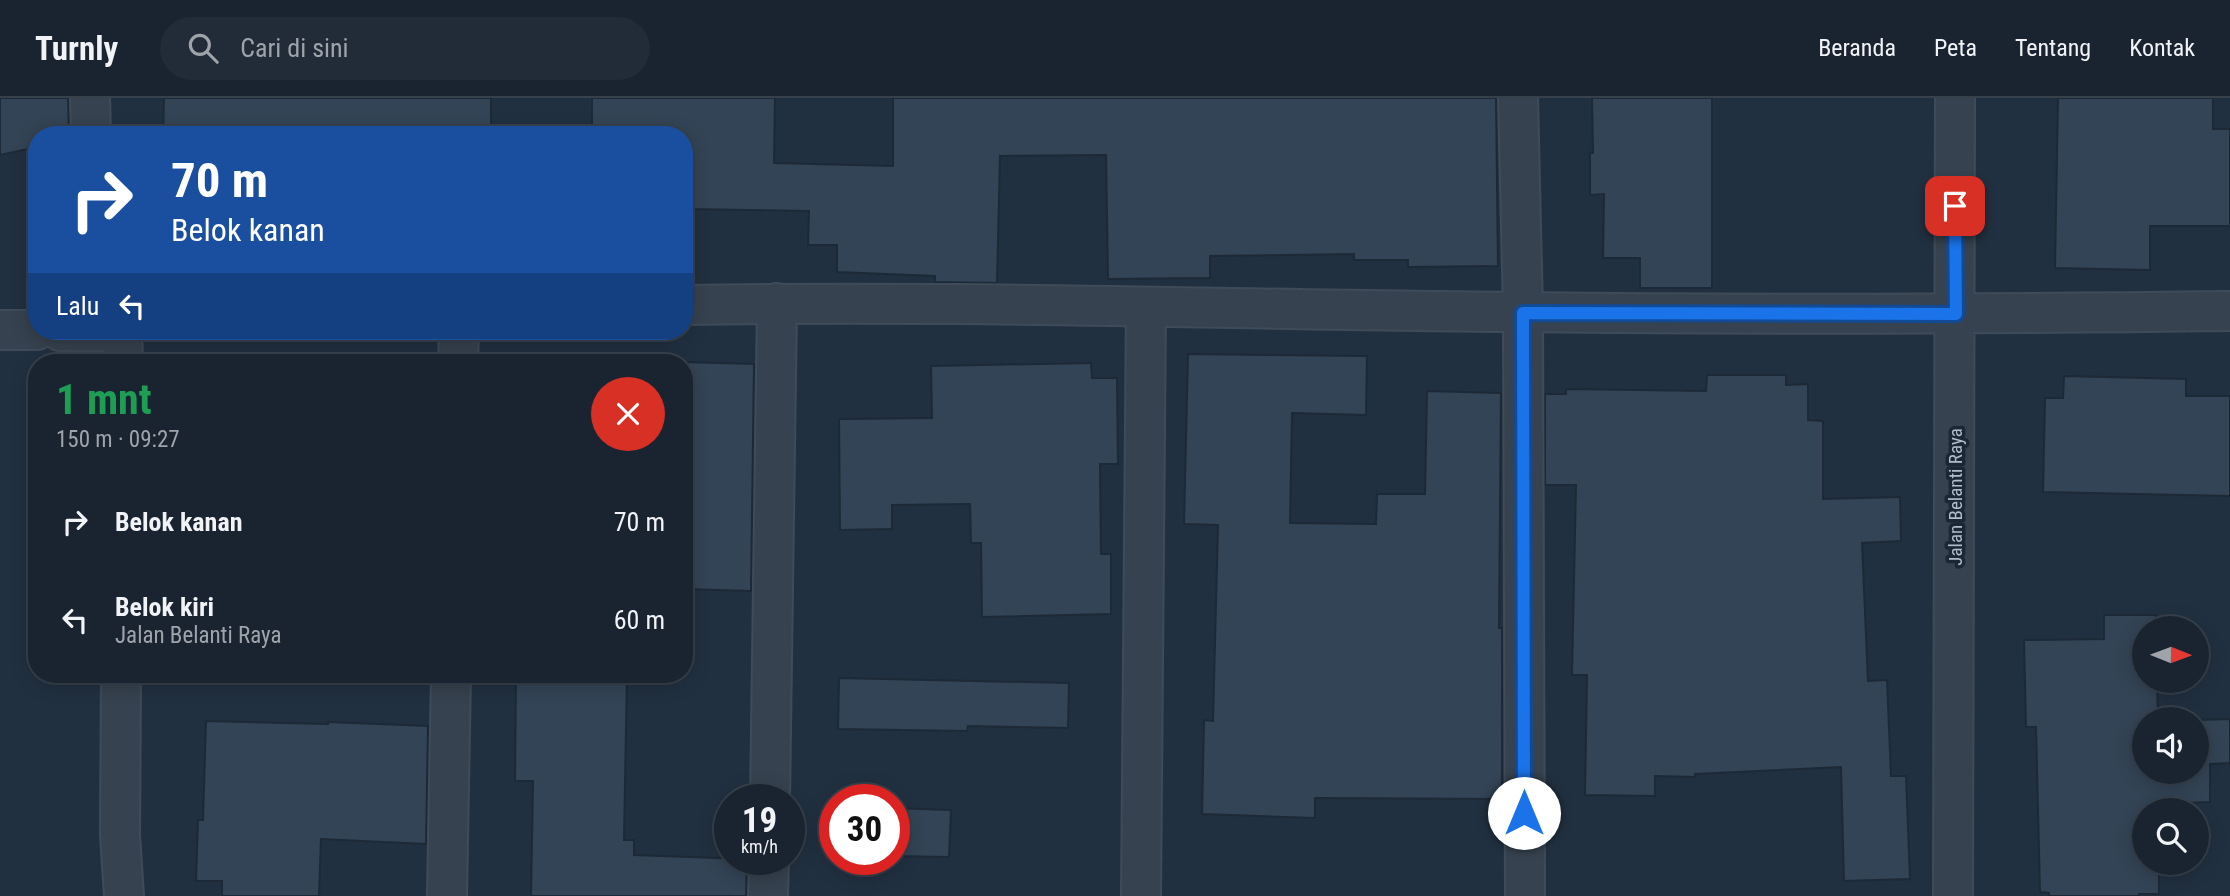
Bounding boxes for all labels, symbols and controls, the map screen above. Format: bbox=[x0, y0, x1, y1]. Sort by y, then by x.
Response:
search box bbox=[160, 17, 650, 80]
text: Turnly bbox=[35, 29, 118, 68]
icon: search bbox=[184, 29, 222, 67]
text: Cari di sini bbox=[240, 33, 349, 63]
text: Beranda bbox=[1818, 34, 1896, 62]
text: Peta bbox=[1934, 34, 1977, 62]
text: Tentang bbox=[2015, 34, 2091, 62]
text: Kontak bbox=[2129, 34, 2195, 62]
text: 70 m bbox=[171, 152, 268, 209]
icon: right bbox=[56, 154, 147, 245]
pin bbox=[1925, 176, 1985, 236]
icon: arrive bbox=[1936, 187, 1974, 225]
text: Belok kanan bbox=[171, 211, 325, 249]
icon: left bbox=[113, 287, 151, 325]
text: Lalu bbox=[56, 291, 99, 321]
text: 1 mnt bbox=[56, 375, 152, 424]
button: close bbox=[591, 377, 665, 451]
text: 150 m · 09:27 bbox=[56, 426, 180, 453]
street label: Jalan Belanti Raya bbox=[1944, 428, 1967, 566]
icon: right bbox=[56, 503, 94, 541]
text: Belok kanan bbox=[115, 507, 242, 537]
text: 70 m bbox=[614, 507, 665, 537]
text: Belok kiri bbox=[115, 592, 214, 622]
icon: left bbox=[56, 601, 94, 639]
text: 60 m bbox=[614, 605, 665, 635]
north arrow bbox=[2132, 616, 2208, 693]
map controls bbox=[2132, 616, 2209, 875]
text: Jalan Belanti Raya bbox=[115, 622, 281, 649]
button: sound bbox=[2132, 707, 2209, 784]
position arrow bbox=[1487, 776, 1561, 850]
speed limit sign: 30 bbox=[819, 784, 910, 875]
button: search bbox=[2132, 798, 2209, 875]
text: 19 bbox=[742, 800, 777, 841]
text: km/h bbox=[741, 836, 778, 857]

